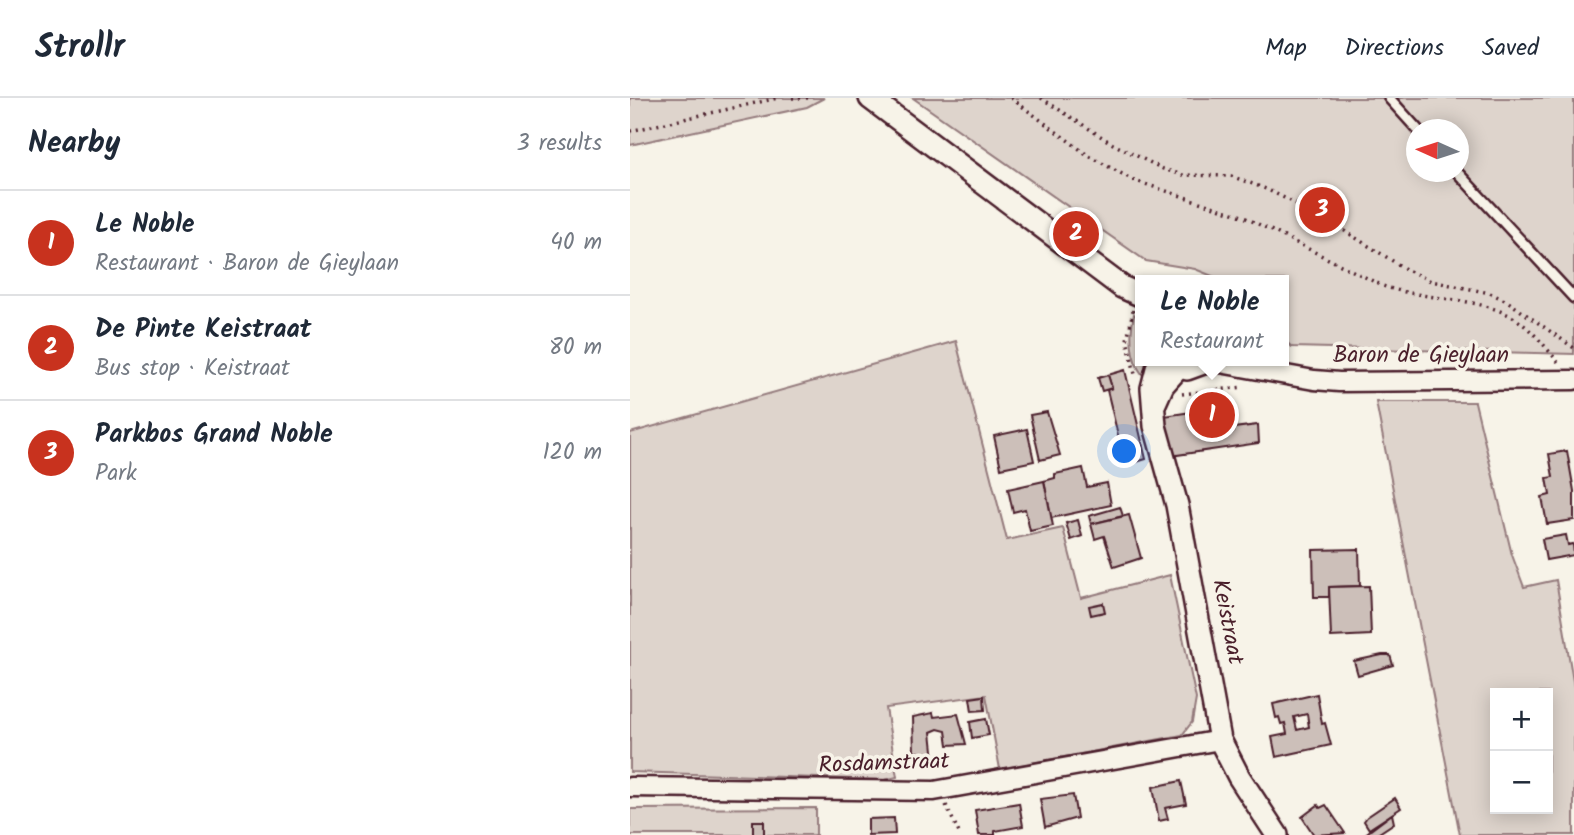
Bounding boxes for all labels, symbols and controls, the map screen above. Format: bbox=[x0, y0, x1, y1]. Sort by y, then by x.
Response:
text: Strollr bbox=[35, 22, 125, 75]
text: Map bbox=[1265, 29, 1307, 68]
text: Directions bbox=[1345, 29, 1444, 68]
text: Saved bbox=[1482, 29, 1539, 68]
north arrow bbox=[1406, 119, 1469, 182]
text: Nearby bbox=[28, 120, 120, 168]
text: 3 results bbox=[516, 126, 602, 162]
pin: 3 bbox=[1299, 184, 1345, 236]
text: Le Noble bbox=[95, 204, 195, 246]
pin: 2 bbox=[1053, 208, 1099, 260]
text: 1 bbox=[48, 225, 54, 261]
text: 40 m bbox=[550, 225, 602, 261]
text: Restaurant · Baron de Gieylaan bbox=[95, 246, 399, 282]
popup bbox=[1135, 275, 1289, 366]
text: Le Noble bbox=[1160, 282, 1260, 324]
text: De Pinte Keistraat bbox=[95, 309, 312, 351]
text: Restaurant bbox=[1160, 324, 1264, 360]
text: 2 bbox=[44, 330, 58, 366]
text: 80 m bbox=[549, 330, 602, 366]
street label: Baron de Gieylaan bbox=[1333, 338, 1509, 374]
text: Bus stop · Keistraat bbox=[95, 351, 290, 387]
pin: 1 bbox=[1189, 389, 1235, 441]
text: Parkbos Grand Noble bbox=[95, 414, 333, 456]
your location bbox=[1107, 434, 1141, 468]
text: 3 bbox=[45, 435, 57, 471]
text: 120 m bbox=[542, 435, 602, 471]
text: Park bbox=[95, 456, 137, 492]
street label: Keistraat bbox=[1201, 576, 1253, 669]
map controls bbox=[1490, 688, 1553, 814]
button: + bbox=[1490, 688, 1553, 751]
street label: Rosdamstraat bbox=[818, 744, 951, 784]
button: − bbox=[1490, 751, 1553, 814]

